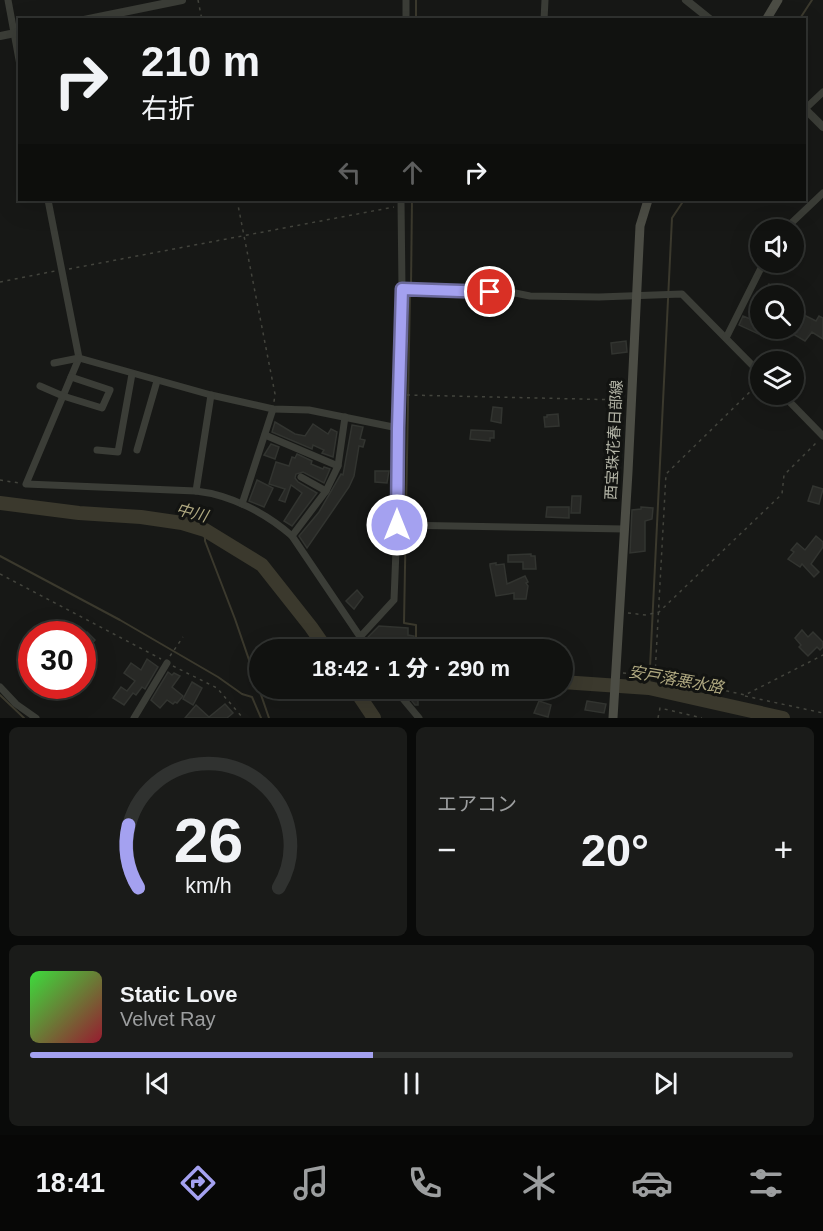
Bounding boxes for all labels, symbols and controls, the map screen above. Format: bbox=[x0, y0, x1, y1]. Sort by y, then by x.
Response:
text: 210 m bbox=[141, 38, 260, 85]
icon: right bbox=[42, 42, 120, 120]
text: 右折 bbox=[141, 94, 195, 124]
icon: left bbox=[333, 156, 366, 189]
icon: ahead bbox=[396, 156, 429, 189]
icon: right bbox=[459, 156, 492, 189]
map controls bbox=[750, 219, 804, 405]
button: sound bbox=[750, 219, 804, 273]
pin bbox=[464, 266, 515, 317]
icon: arrive bbox=[473, 275, 506, 308]
button: search bbox=[750, 285, 804, 339]
button: layers bbox=[750, 351, 804, 405]
street label: 西宝珠花春日部線 bbox=[602, 380, 625, 500]
position arrow bbox=[365, 493, 429, 557]
water label: 中川 bbox=[174, 500, 211, 525]
speed limit sign: 30 bbox=[18, 621, 96, 699]
text: 18:42 · 1 分 · 290 m bbox=[312, 656, 510, 681]
water label: 安戸落悪水路 bbox=[627, 663, 727, 697]
text: エアコン bbox=[437, 793, 517, 815]
text: 26 bbox=[173, 806, 243, 875]
text: 20° bbox=[581, 825, 649, 876]
text: − bbox=[437, 831, 456, 868]
text: + bbox=[774, 831, 793, 868]
text: km/h bbox=[185, 875, 231, 899]
text: Static Love bbox=[120, 982, 237, 1007]
text: Velvet Ray bbox=[120, 1008, 216, 1030]
icon: previous bbox=[141, 1067, 174, 1100]
icon: pause bbox=[395, 1067, 428, 1100]
icon: next bbox=[649, 1067, 682, 1100]
icon: directions bbox=[177, 1162, 219, 1204]
icon: music bbox=[290, 1162, 332, 1204]
icon: phone bbox=[404, 1162, 446, 1204]
icon: climate bbox=[518, 1162, 560, 1204]
icon: car bbox=[631, 1162, 673, 1204]
icon: filters bbox=[745, 1162, 787, 1204]
text: 18:41 bbox=[36, 1168, 105, 1198]

